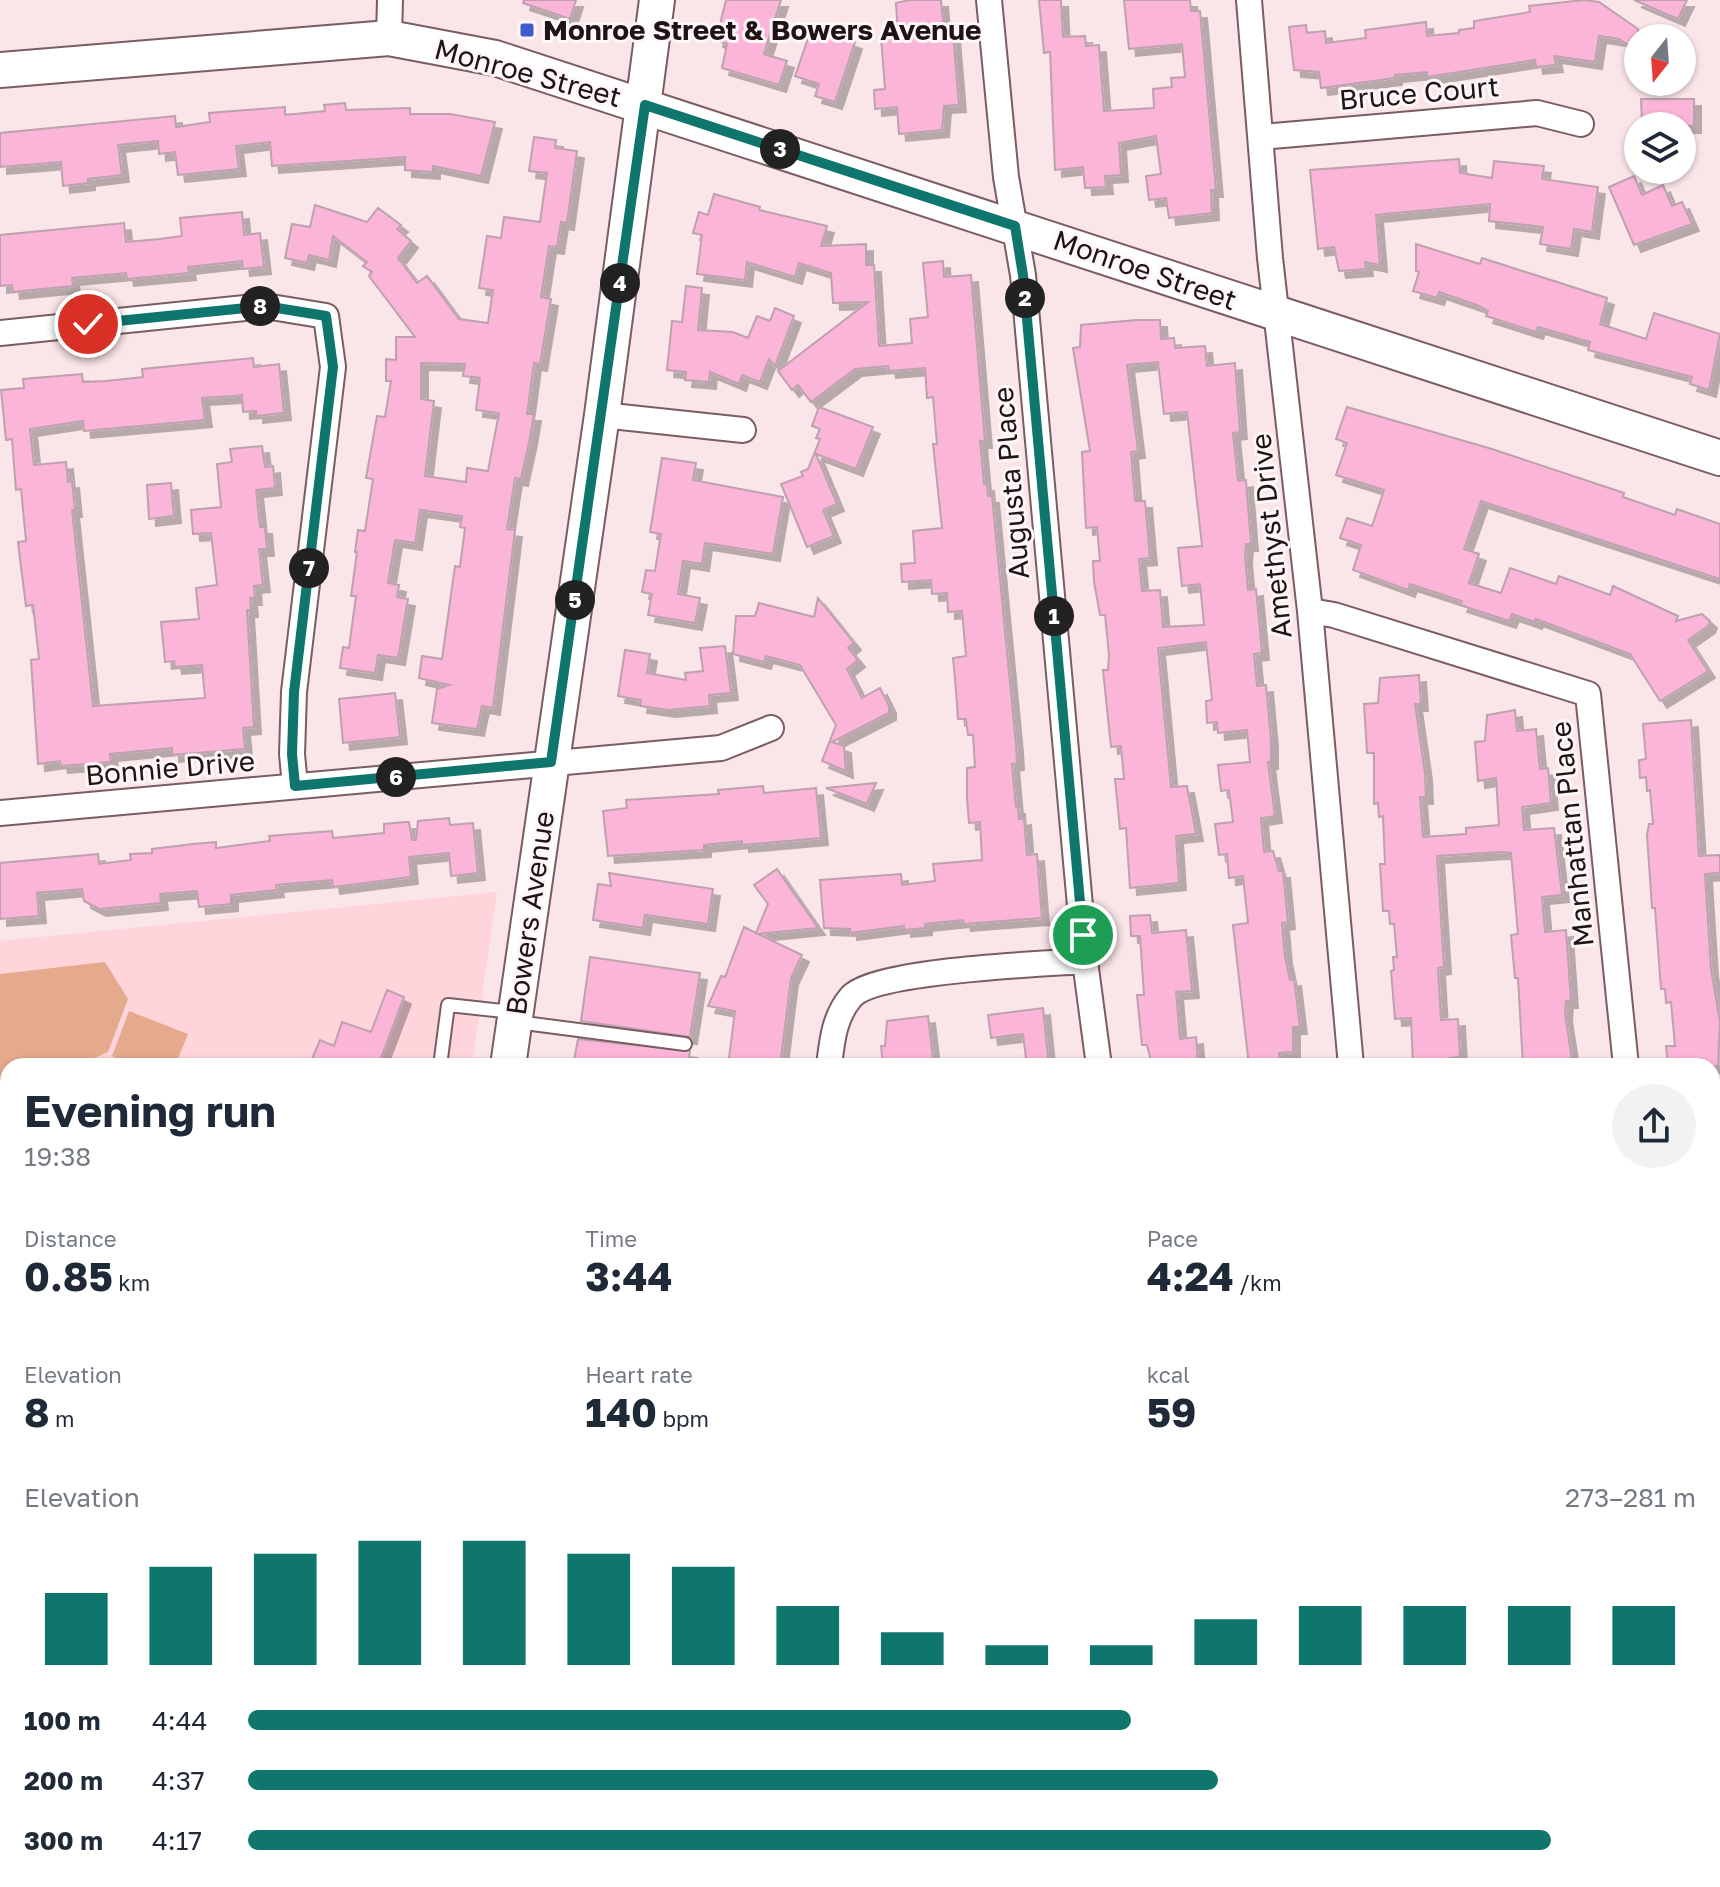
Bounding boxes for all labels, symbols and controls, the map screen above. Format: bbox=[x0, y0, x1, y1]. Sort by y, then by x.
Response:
place label: Monroe Street & Bowers Avenue bbox=[543, 13, 982, 46]
marker: Monroe Street & Bowers Avenue bbox=[518, 21, 536, 39]
north arrow bbox=[1624, 24, 1696, 96]
map controls bbox=[1624, 24, 1696, 184]
street label: Monroe Street bbox=[431, 32, 625, 113]
street label: Bruce Court bbox=[1338, 69, 1500, 116]
button: layers bbox=[1624, 112, 1696, 184]
pin: 3 bbox=[760, 129, 800, 169]
text: 3 bbox=[773, 135, 787, 162]
street label: Monroe Street bbox=[1049, 223, 1241, 316]
pin: 4 bbox=[600, 263, 640, 303]
text: 4 bbox=[613, 269, 627, 296]
pin: 2 bbox=[1005, 278, 1045, 318]
text: 2 bbox=[1018, 284, 1032, 311]
pin: 8 bbox=[240, 286, 280, 326]
pin bbox=[54, 290, 122, 358]
text: 8 bbox=[253, 292, 267, 319]
icon: check bbox=[66, 302, 110, 346]
street label: Augusta Place bbox=[986, 386, 1035, 581]
street label: Amethyst Drive bbox=[1243, 432, 1298, 640]
pin: 7 bbox=[289, 548, 329, 588]
text: 7 bbox=[303, 554, 315, 581]
pin: 5 bbox=[555, 580, 595, 620]
text: 5 bbox=[568, 586, 582, 613]
pin: 1 bbox=[1034, 596, 1074, 636]
text: 1 bbox=[1048, 602, 1060, 629]
street label: Manhattan Place bbox=[1543, 720, 1600, 948]
street label: Bonnie Drive bbox=[84, 744, 256, 791]
pin: 6 bbox=[376, 757, 416, 797]
text: 6 bbox=[389, 763, 403, 790]
street label: Bowers Avenue bbox=[499, 809, 560, 1017]
pin bbox=[1049, 901, 1117, 969]
icon: arrive bbox=[1061, 913, 1105, 957]
text: Evening run bbox=[24, 1084, 276, 1137]
button: share bbox=[1612, 1084, 1696, 1168]
text: 19:38 bbox=[24, 1141, 91, 1172]
text: Distance bbox=[24, 1225, 116, 1252]
text: Time bbox=[585, 1225, 637, 1252]
text: Pace bbox=[1147, 1225, 1198, 1252]
text: 0.85 bbox=[24, 1252, 113, 1300]
text: 3:44 bbox=[585, 1252, 673, 1300]
text: 4:24 bbox=[1147, 1252, 1234, 1300]
text: km bbox=[113, 1269, 150, 1296]
text: /km bbox=[1234, 1269, 1282, 1296]
text: Elevation bbox=[24, 1361, 122, 1388]
text: Heart rate bbox=[585, 1361, 693, 1388]
text: kcal bbox=[1147, 1361, 1190, 1388]
text: 8 bbox=[24, 1388, 50, 1436]
text: 140 bbox=[585, 1388, 657, 1436]
text: 59 bbox=[1147, 1388, 1196, 1436]
text: m bbox=[50, 1405, 75, 1432]
text: bpm bbox=[657, 1405, 709, 1432]
text: Elevation bbox=[24, 1482, 140, 1513]
text: 273–281 m bbox=[1565, 1482, 1696, 1513]
text: 100 m bbox=[24, 1705, 100, 1736]
text: 4:44 bbox=[152, 1705, 207, 1736]
text: 200 m bbox=[24, 1765, 103, 1796]
text: 4:37 bbox=[152, 1765, 205, 1796]
text: 300 m bbox=[24, 1825, 103, 1856]
text: 4:17 bbox=[152, 1825, 202, 1856]

